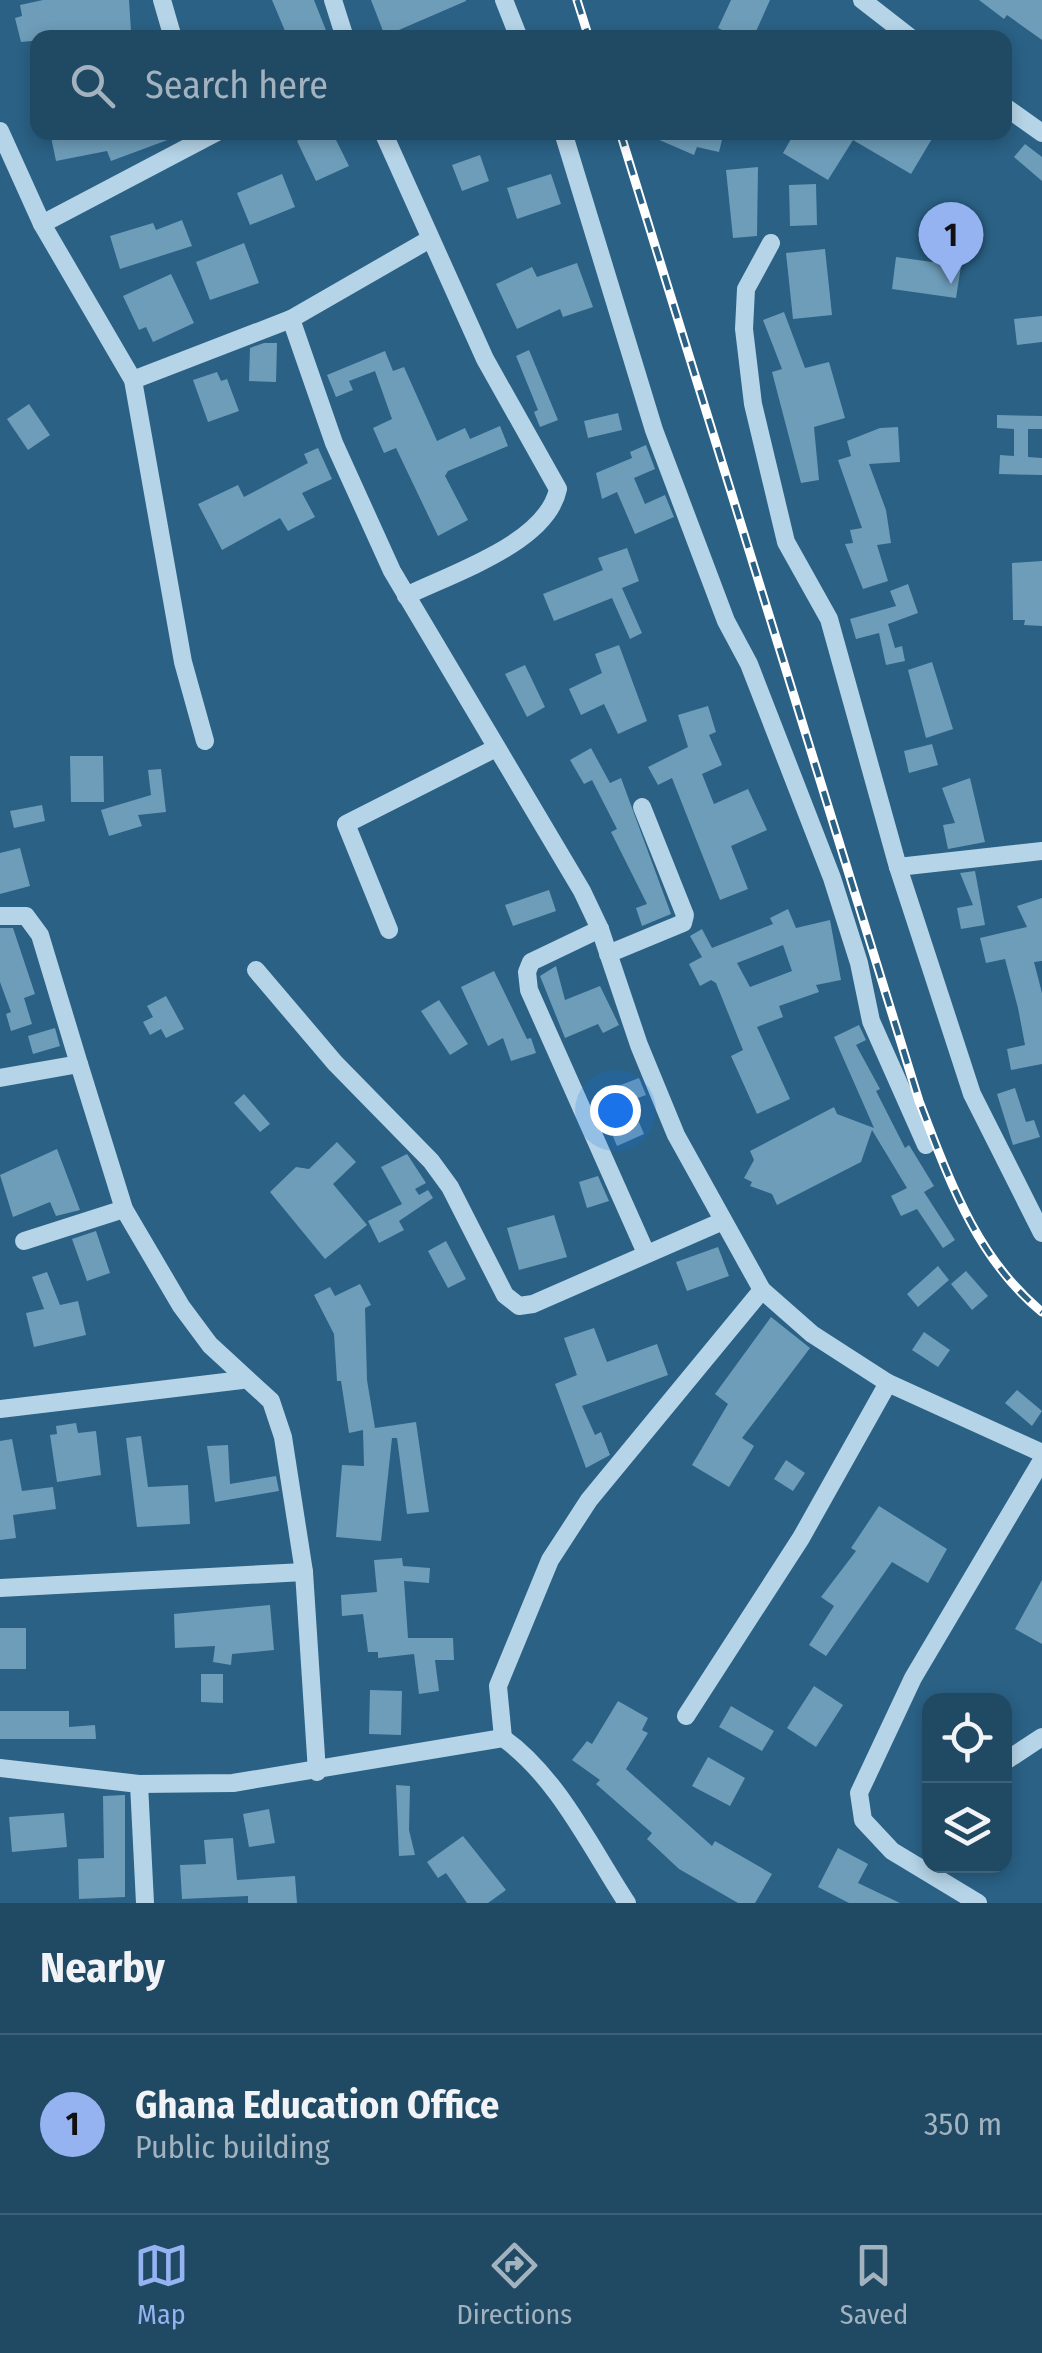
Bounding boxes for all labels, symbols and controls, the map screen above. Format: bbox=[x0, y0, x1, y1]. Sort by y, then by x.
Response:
search box bbox=[30, 30, 1012, 140]
icon: search bbox=[65, 58, 120, 113]
text: Search here bbox=[145, 62, 328, 108]
pin: 1 bbox=[918, 202, 984, 284]
your location bbox=[590, 1085, 641, 1136]
map controls bbox=[922, 1693, 1012, 1873]
button: locate bbox=[922, 1693, 1012, 1783]
button: layers bbox=[922, 1783, 1012, 1873]
text: Nearby bbox=[40, 1943, 165, 1993]
text: Ghana Education Office bbox=[135, 2082, 499, 2128]
text: 1 bbox=[66, 2105, 79, 2143]
text: 350 m bbox=[924, 2105, 1002, 2143]
text: Public building bbox=[135, 2128, 330, 2166]
tab: Map bbox=[134, 2238, 189, 2331]
tab: Directions bbox=[456, 2238, 572, 2331]
tab: Saved bbox=[840, 2238, 908, 2331]

